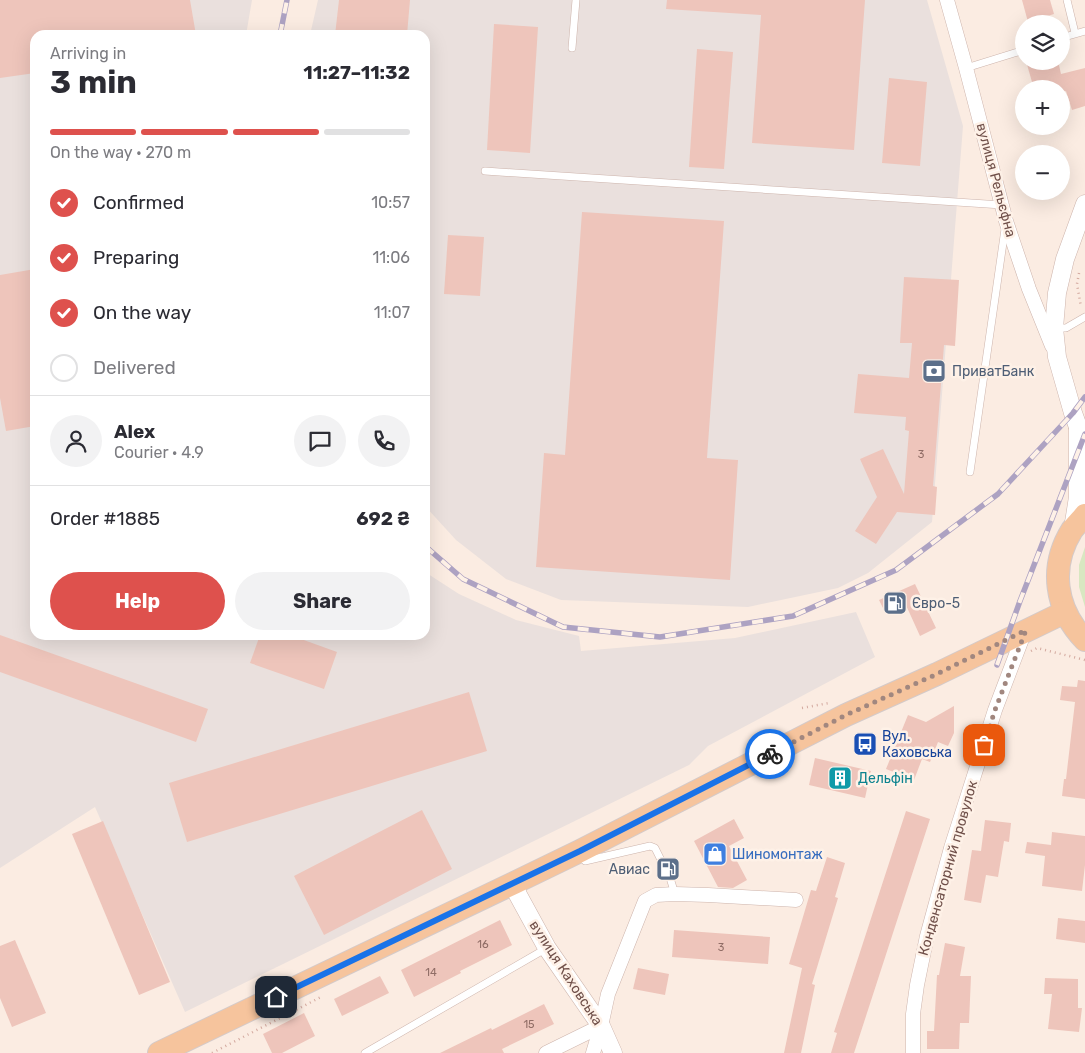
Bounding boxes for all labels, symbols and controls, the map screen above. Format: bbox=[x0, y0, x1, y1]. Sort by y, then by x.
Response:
map controls bbox=[1015, 15, 1070, 200]
button: layers bbox=[1015, 15, 1070, 70]
text: Arriving in bbox=[50, 44, 126, 63]
text: 11:27–11:32 bbox=[303, 61, 410, 84]
text: 3 min bbox=[50, 63, 137, 101]
button: + bbox=[1015, 80, 1070, 135]
street label: вулиця Рельєфна bbox=[973, 121, 1019, 239]
text: On the way · 270 m bbox=[50, 143, 191, 162]
button: − bbox=[1015, 145, 1070, 200]
icon: check bbox=[50, 189, 78, 217]
text: Confirmed bbox=[93, 191, 184, 214]
text: 10:57 bbox=[371, 193, 410, 212]
icon: check bbox=[50, 244, 78, 272]
text: Preparing bbox=[93, 246, 179, 269]
text: 11:06 bbox=[372, 248, 410, 267]
icon: check bbox=[50, 299, 78, 327]
text: On the way bbox=[93, 301, 191, 324]
text: 11:07 bbox=[374, 303, 410, 322]
text: Delivered bbox=[93, 356, 176, 379]
bank icon: ПриватБанк bbox=[921, 358, 947, 384]
place label: ПриватБанк bbox=[952, 363, 1035, 380]
button: person bbox=[50, 415, 102, 467]
button: chat bbox=[294, 415, 346, 467]
button: phone bbox=[358, 415, 410, 467]
text: Alex bbox=[114, 420, 155, 443]
text: Courier · 4.9 bbox=[114, 443, 204, 462]
house number: 3 bbox=[918, 448, 925, 461]
text: Order #1885 bbox=[50, 507, 160, 530]
text: 692 ₴ bbox=[356, 507, 410, 530]
button: Help bbox=[50, 572, 225, 630]
button: Share bbox=[235, 572, 410, 630]
fuel station icon: Євро-5 bbox=[882, 590, 908, 616]
place label: Євро-5 bbox=[912, 595, 960, 612]
pin bbox=[963, 724, 1005, 766]
place label: Вул. Каховська bbox=[882, 728, 952, 761]
courier bbox=[745, 729, 795, 779]
bus stop icon: Вул. Каховська bbox=[852, 731, 878, 757]
icon: bag bbox=[970, 731, 998, 759]
icon: bike bbox=[756, 740, 784, 768]
building icon: Дельфін bbox=[827, 765, 853, 791]
place label: Дельфін bbox=[858, 770, 913, 787]
street label: Конденсаторний провулок bbox=[915, 778, 981, 957]
shop icon: Шиномонтаж bbox=[702, 841, 728, 867]
place label: Шиномонтаж bbox=[732, 846, 823, 863]
fuel station icon: Авиас bbox=[655, 856, 681, 882]
place label: Авиас bbox=[609, 861, 650, 878]
street label: вулиця Каховська bbox=[526, 917, 606, 1029]
house number: 16 bbox=[477, 938, 489, 951]
house number: 3 bbox=[718, 941, 725, 954]
house number: 14 bbox=[425, 966, 437, 979]
pin bbox=[255, 976, 297, 1018]
icon: home bbox=[262, 983, 290, 1011]
house number: 15 bbox=[523, 1018, 535, 1031]

